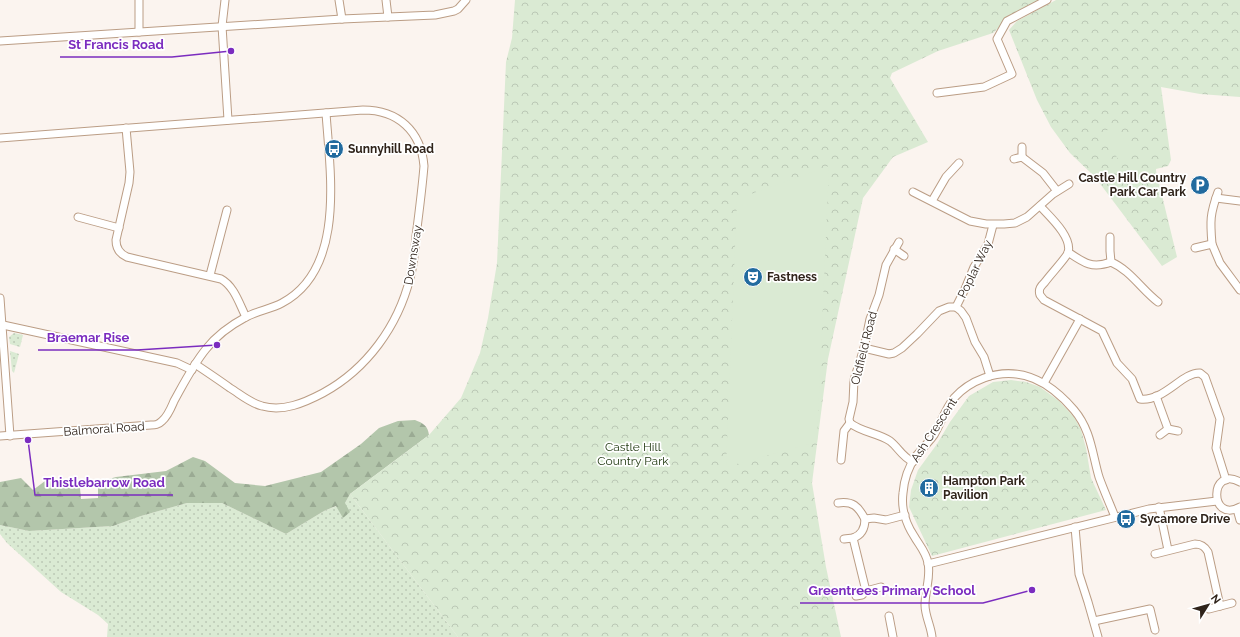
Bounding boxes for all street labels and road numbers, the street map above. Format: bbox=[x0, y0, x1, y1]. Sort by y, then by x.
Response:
street label: Downsway bbox=[401, 224, 425, 286]
street label: Poplar Way bbox=[955, 237, 995, 300]
street label: Oldfield Road bbox=[848, 310, 880, 386]
street label: Ash Crescent bbox=[908, 395, 960, 465]
street label: Balmoral Road bbox=[63, 419, 145, 439]

